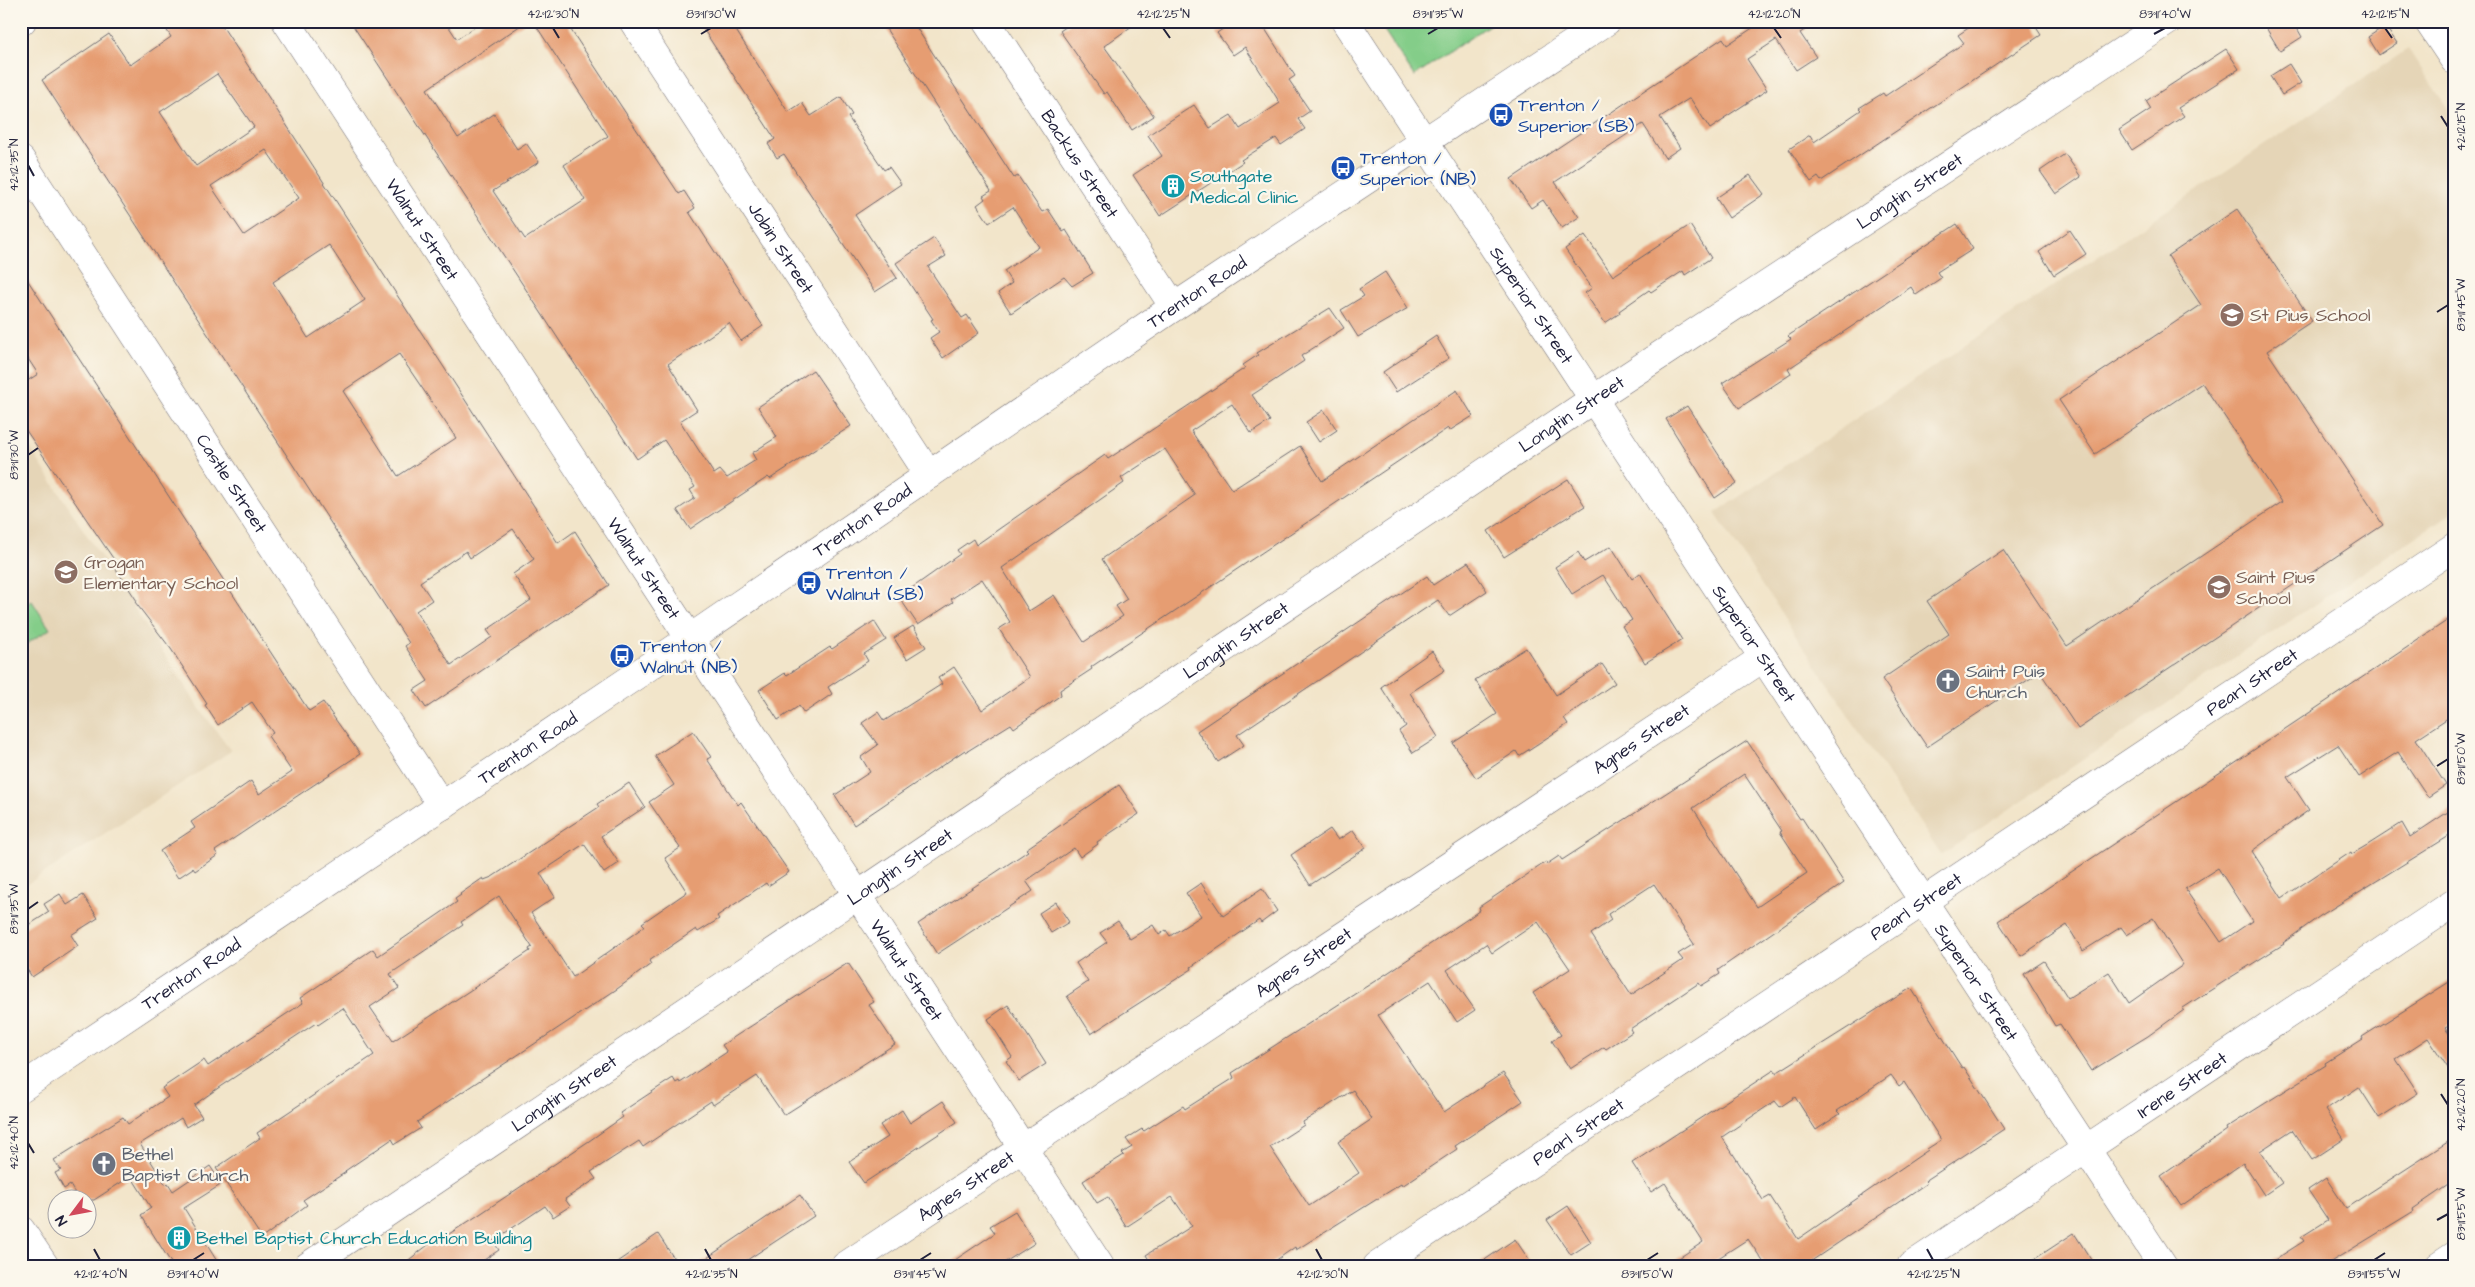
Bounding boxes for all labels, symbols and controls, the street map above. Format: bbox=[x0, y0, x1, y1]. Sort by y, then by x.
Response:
text: 42°12'30"N bbox=[527, 6, 580, 23]
text: 83°11'30"W bbox=[686, 6, 736, 23]
text: 42°12'25"N bbox=[1136, 6, 1190, 23]
text: 83°11'35"W bbox=[1413, 6, 1464, 23]
text: 42°12'20"N bbox=[1748, 6, 1801, 23]
text: 83°11'40"W bbox=[2139, 6, 2191, 23]
text: 42°12'15"N bbox=[2361, 6, 2410, 23]
place label: Trenton / Superior (SB) bbox=[1518, 93, 1634, 139]
bus stop icon: Trenton / Superior (SB) bbox=[1488, 102, 1514, 128]
text: 42°12'15"N bbox=[2453, 102, 2470, 151]
street label: Backus Street bbox=[1035, 105, 1125, 224]
text: 42°12'35"N bbox=[6, 138, 23, 191]
place label: Trenton / Superior (NB) bbox=[1360, 146, 1476, 192]
street label: Longtin Street bbox=[1852, 146, 1968, 235]
bus stop icon: Trenton / Superior (NB) bbox=[1330, 155, 1356, 181]
place label: Southgate Medical Clinic bbox=[1190, 164, 1299, 210]
building icon: Southgate Medical Clinic bbox=[1160, 173, 1186, 199]
street label: Walnut Street bbox=[380, 174, 465, 286]
street label: Jobin Street bbox=[742, 198, 820, 299]
street label: Superior Street bbox=[1484, 241, 1580, 369]
street label: Trenton Road bbox=[1142, 250, 1252, 334]
text: 83°11'45"W bbox=[2453, 278, 2470, 331]
school or university icon: St Pius School bbox=[2219, 302, 2245, 328]
place label: St Pius School bbox=[2250, 303, 2371, 328]
street label: Longtin Street bbox=[1514, 369, 1630, 459]
street label: Castle Street bbox=[190, 429, 274, 538]
text: 83°11'30"W bbox=[6, 430, 23, 480]
street label: Trenton Road bbox=[808, 478, 917, 563]
street label: Walnut Street bbox=[601, 513, 687, 625]
place label: Grogan Elementary School bbox=[84, 550, 239, 597]
school or university icon: Grogan Elementary School bbox=[53, 559, 79, 585]
place label: Trenton / Walnut (SB) bbox=[826, 561, 924, 607]
place label: Saint Pius School bbox=[2236, 565, 2315, 611]
bus stop icon: Trenton / Walnut (SB) bbox=[796, 570, 822, 596]
school or university icon: Saint Pius School bbox=[2206, 574, 2232, 600]
street label: Superior Street bbox=[1706, 580, 1802, 708]
street label: Longtin Street bbox=[1178, 595, 1294, 685]
place label: Trenton / Walnut (NB) bbox=[640, 634, 737, 680]
street label: Pearl Street bbox=[2201, 642, 2304, 722]
bus stop icon: Trenton / Walnut (NB) bbox=[609, 643, 635, 669]
place label: Saint Puis Church bbox=[1966, 659, 2045, 705]
church icon: Saint Puis Church bbox=[1935, 668, 1961, 694]
street label: Agnes Street bbox=[1588, 697, 1695, 780]
street label: Trenton Road bbox=[473, 706, 582, 791]
text: 83°11'50"W bbox=[2453, 732, 2470, 785]
street label: Longtin Street bbox=[842, 822, 958, 911]
street label: Pearl Street bbox=[1865, 866, 1968, 946]
text: 83°11'35"W bbox=[6, 883, 23, 934]
street label: Walnut Street bbox=[864, 914, 949, 1027]
street label: Superior Street bbox=[1929, 918, 2025, 1046]
street label: Agnes Street bbox=[1250, 921, 1357, 1003]
street label: Trenton Road bbox=[137, 931, 246, 1016]
street label: Irene Street bbox=[2132, 1045, 2233, 1124]
street label: Longtin Street bbox=[506, 1048, 623, 1138]
text: 42°12'20"N bbox=[2453, 1078, 2470, 1131]
street label: Pearl Street bbox=[1527, 1091, 1630, 1171]
text: 42°12'40"N bbox=[6, 1115, 23, 1170]
place label: Bethel Baptist Church bbox=[122, 1142, 249, 1188]
street label: Agnes Street bbox=[913, 1144, 1020, 1227]
church icon: Bethel Baptist Church bbox=[91, 1151, 117, 1177]
text: 83°11'55"W bbox=[2453, 1187, 2470, 1240]
north arrow bbox=[48, 1190, 98, 1240]
text: N bbox=[51, 1211, 73, 1229]
building icon: Bethel Baptist Church Education Building bbox=[166, 1225, 192, 1251]
place label: Bethel Baptist Church Education Building bbox=[196, 1226, 532, 1252]
text: 42°12'40"N bbox=[73, 1266, 128, 1283]
text: 83°11'40"W bbox=[167, 1266, 219, 1283]
text: 42°12'35"N bbox=[685, 1266, 738, 1283]
text: 83°11'45"W bbox=[894, 1266, 947, 1283]
text: 42°12'30"N bbox=[1296, 1266, 1349, 1283]
text: 83°11'50"W bbox=[1621, 1266, 1674, 1283]
text: 42°12'25"N bbox=[1906, 1266, 1960, 1283]
text: 83°11'55"W bbox=[2348, 1266, 2401, 1283]

